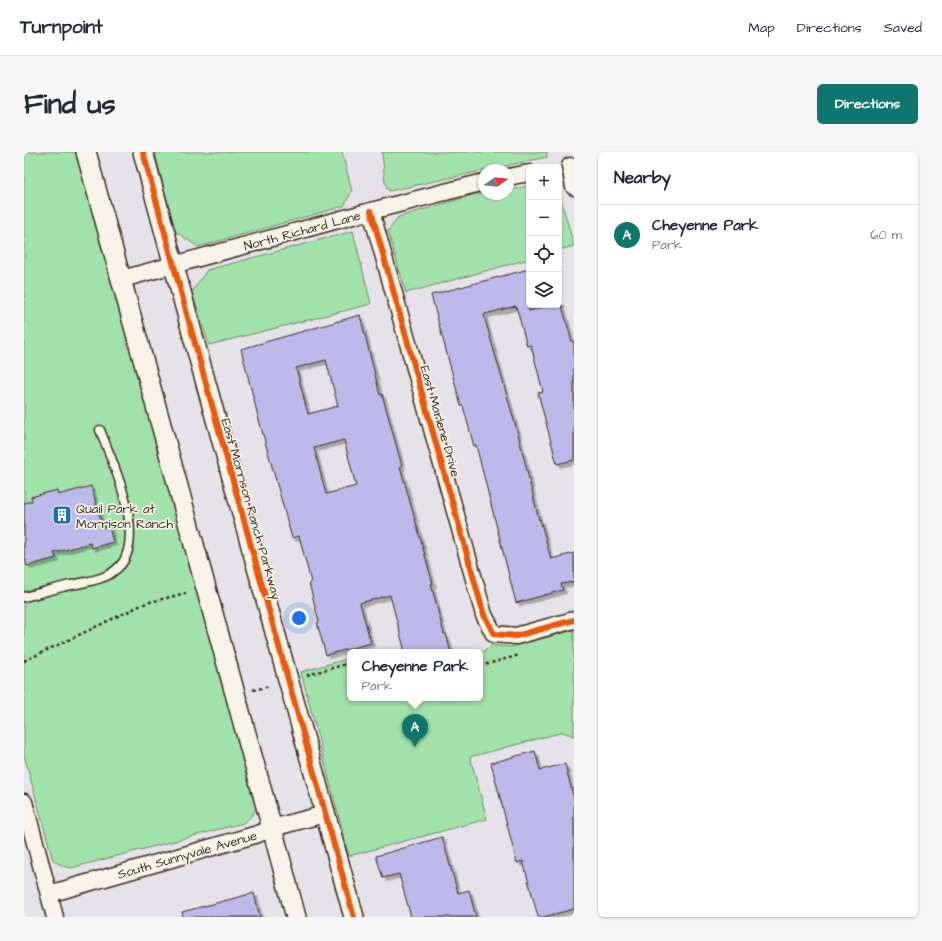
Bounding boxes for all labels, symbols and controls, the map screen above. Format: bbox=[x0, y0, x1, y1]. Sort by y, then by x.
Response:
text: Turnpoint bbox=[20, 14, 103, 41]
text: Map bbox=[748, 18, 775, 38]
text: Directions bbox=[797, 18, 862, 38]
text: Saved bbox=[884, 18, 922, 38]
button: Directions bbox=[817, 84, 918, 124]
text: Find us bbox=[24, 85, 115, 124]
north arrow bbox=[478, 164, 514, 200]
map controls bbox=[526, 164, 562, 308]
button: + bbox=[526, 164, 562, 200]
text: Nearby bbox=[614, 166, 671, 190]
button: − bbox=[526, 200, 562, 236]
street label: North Richard Lane bbox=[242, 207, 363, 255]
text: Cheyenne Park bbox=[652, 215, 758, 236]
text: A bbox=[623, 226, 631, 244]
text: 60 m bbox=[870, 226, 902, 244]
button: locate bbox=[526, 236, 562, 272]
text: Park bbox=[652, 236, 682, 254]
button: layers bbox=[526, 272, 562, 308]
street label: East Marlene Drive bbox=[416, 364, 465, 479]
street label: East Morrison Ranch Parkway bbox=[216, 417, 286, 602]
place label: Quail Park at Morrison Ranch bbox=[76, 500, 174, 533]
building icon: Quail Park at Morrison Ranch bbox=[51, 504, 73, 526]
your location bbox=[289, 608, 309, 628]
popup bbox=[347, 649, 483, 701]
text: Cheyenne Park bbox=[362, 656, 468, 677]
text: Park bbox=[362, 677, 392, 695]
pin: A bbox=[402, 714, 428, 747]
street label: South Sunnyvale Avenue bbox=[116, 826, 259, 884]

